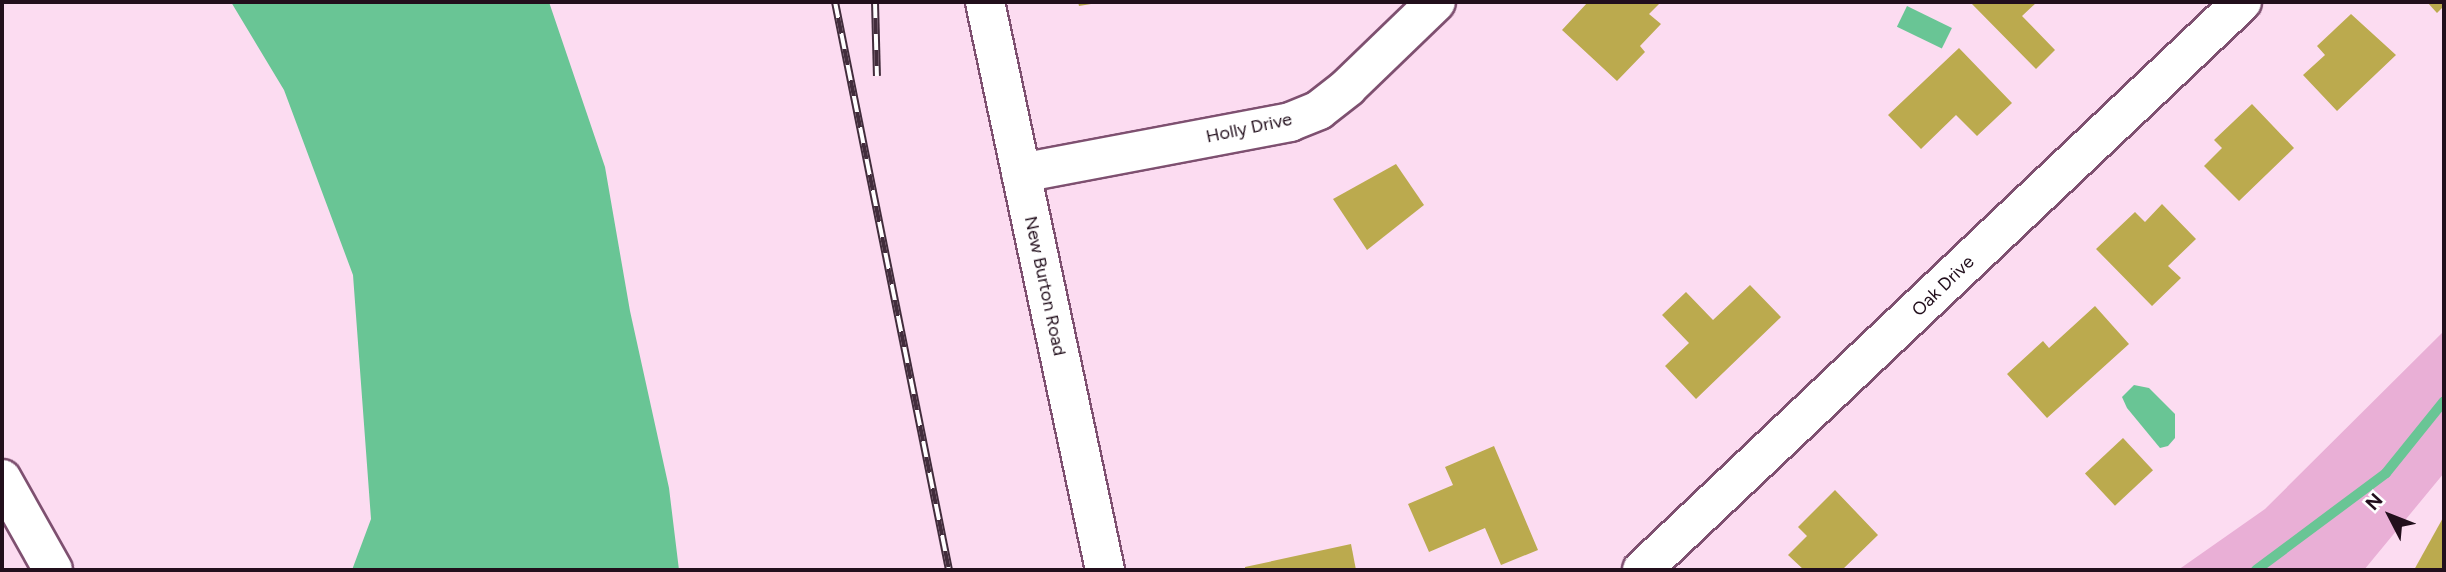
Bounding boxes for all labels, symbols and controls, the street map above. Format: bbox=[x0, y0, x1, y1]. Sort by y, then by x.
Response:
street label: Holly Drive bbox=[1204, 108, 1294, 148]
street label: New Burton Road bbox=[1020, 214, 1070, 358]
street label: Oak Drive bbox=[1907, 251, 1979, 321]
north arrow bbox=[2355, 481, 2425, 551]
text: N bbox=[2361, 488, 2387, 515]

